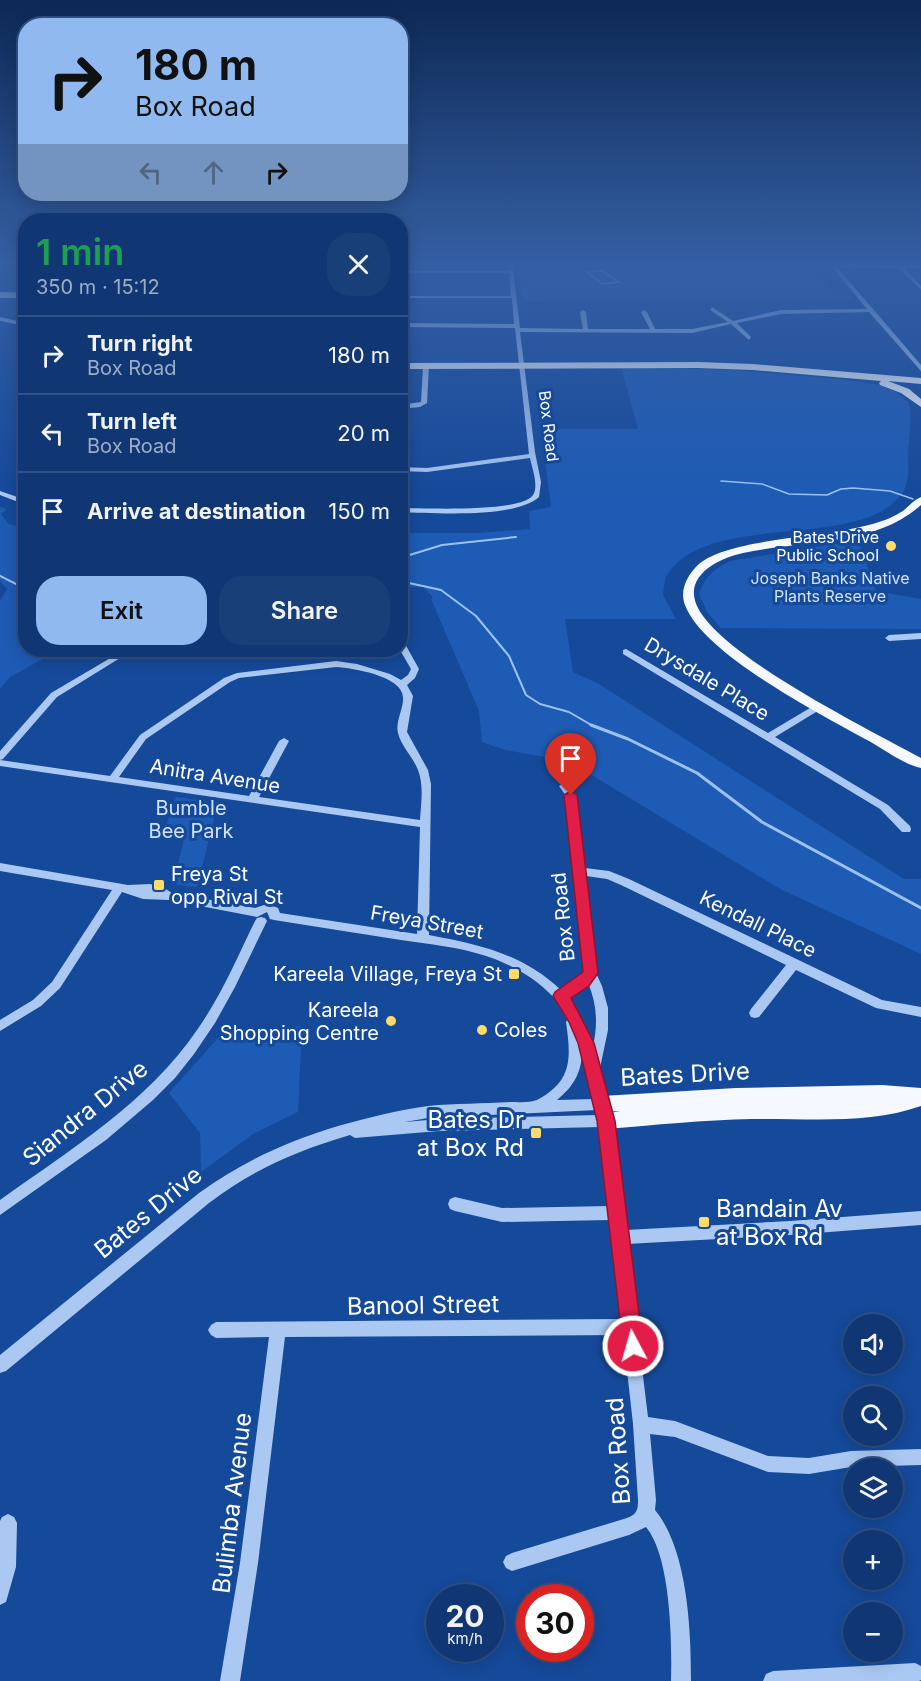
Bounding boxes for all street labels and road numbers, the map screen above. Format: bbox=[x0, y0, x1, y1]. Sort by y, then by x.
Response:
street label: Box Road bbox=[535, 389, 563, 463]
street label: Drysdale Place bbox=[640, 632, 774, 726]
street label: Anitra Avenue bbox=[148, 754, 282, 798]
street label: Box Road bbox=[546, 871, 580, 963]
street label: Kendall Place bbox=[696, 885, 820, 963]
street label: Freya Street bbox=[369, 900, 486, 944]
street label: Siandra Drive bbox=[17, 1054, 153, 1172]
street label: Bates Drive bbox=[619, 1056, 751, 1092]
street label: Bates Drive bbox=[88, 1160, 208, 1264]
street label: Banool Street bbox=[347, 1289, 500, 1321]
street label: Box Road bbox=[600, 1396, 636, 1506]
street label: Bulimba Avenue bbox=[207, 1411, 257, 1595]

